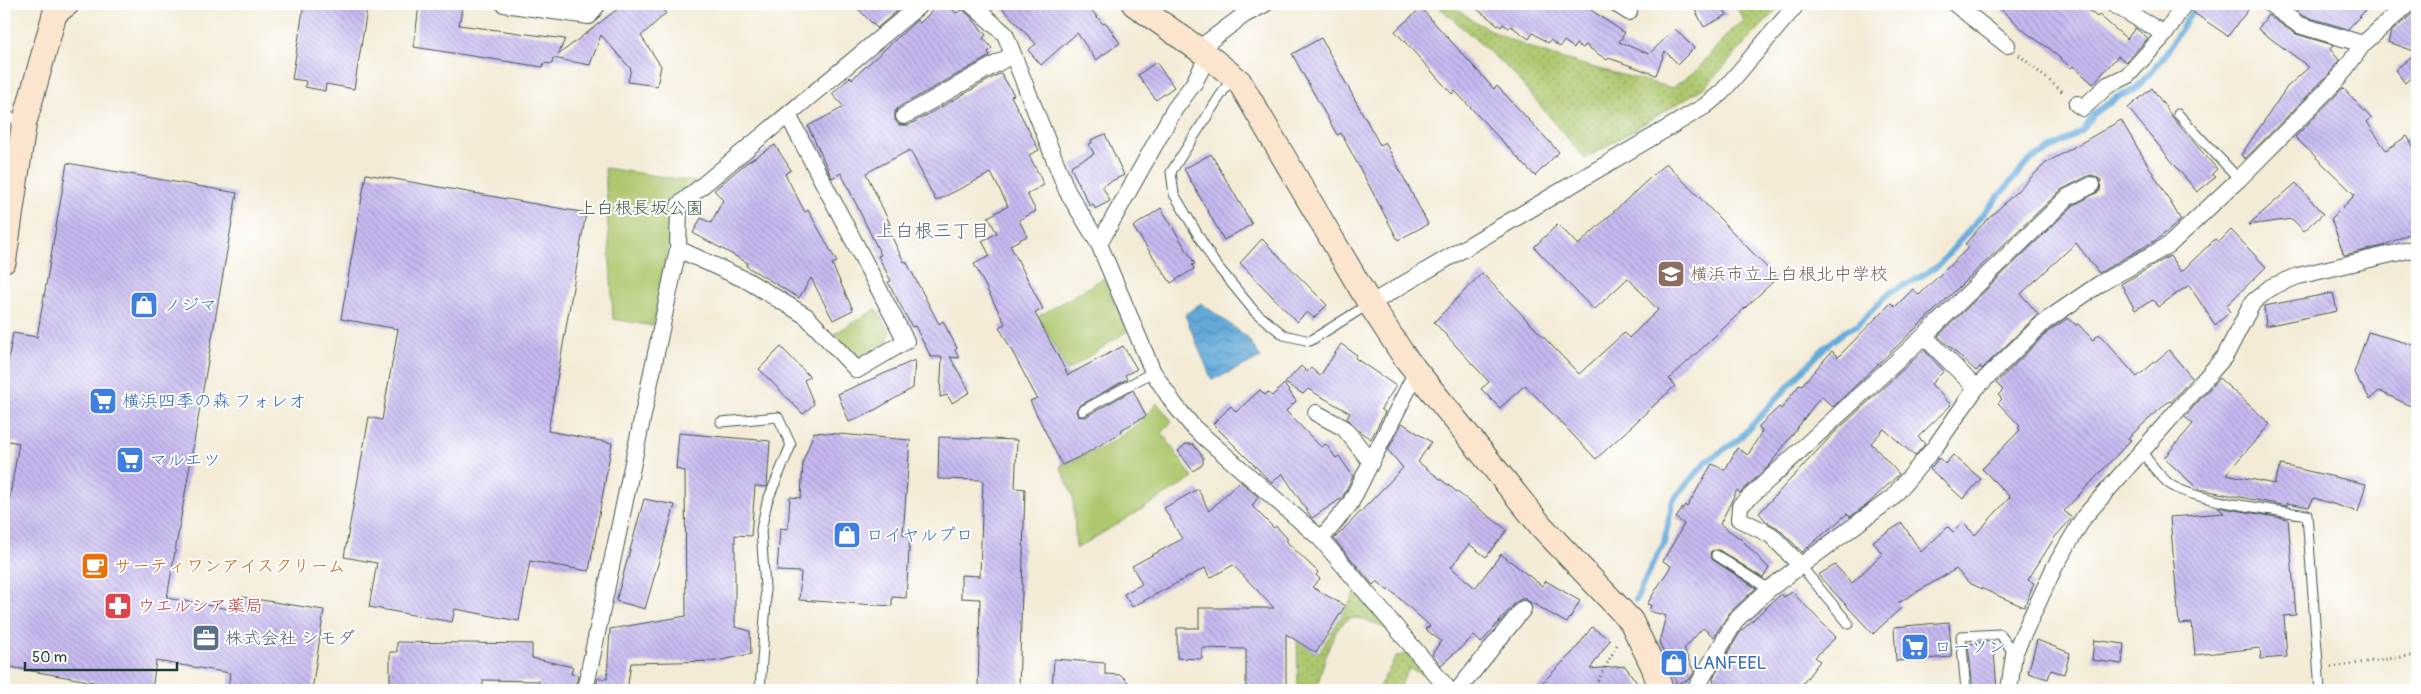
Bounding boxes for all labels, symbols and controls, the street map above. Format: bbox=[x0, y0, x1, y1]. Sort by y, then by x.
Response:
park label: 上白根長坂公園 bbox=[578, 197, 704, 220]
district label: 上白根三丁目 bbox=[876, 219, 990, 243]
school or university icon: 横浜市立上白根北中学校 bbox=[1656, 259, 1686, 289]
place label: 横浜市立上白根北中学校 bbox=[1690, 263, 1888, 286]
shop icon: ノジマ bbox=[129, 290, 159, 320]
place label: ノジマ bbox=[163, 294, 217, 317]
supermarket icon: 横浜四季の森 フォレオ bbox=[88, 386, 118, 416]
place label: 横浜四季の森 フォレオ bbox=[122, 390, 306, 413]
supermarket icon: マルエツ bbox=[115, 445, 145, 475]
place label: マルエツ bbox=[149, 449, 221, 472]
shop icon: ロイヤルプロ bbox=[832, 520, 862, 550]
place label: ロイヤルプロ bbox=[866, 524, 974, 547]
cafe icon: サーティワンアイスクリーム bbox=[80, 551, 110, 581]
place label: サーティワンアイスクリーム bbox=[114, 555, 345, 578]
pharmacy icon: ウエルシア薬局 bbox=[103, 591, 133, 621]
place label: ウエルシア薬局 bbox=[137, 595, 263, 618]
office icon: 株式会社 シモダ bbox=[191, 623, 221, 653]
place label: 株式会社 シモダ bbox=[225, 627, 355, 650]
supermarket icon: ローソン bbox=[1900, 632, 1930, 662]
place label: ローソン bbox=[1934, 636, 2006, 659]
scale bar bbox=[25, 639, 178, 671]
text: 50 m bbox=[32, 648, 67, 667]
shop icon: LANFEEL bbox=[1659, 648, 1689, 678]
place label: LANFEEL bbox=[1693, 652, 1767, 675]

